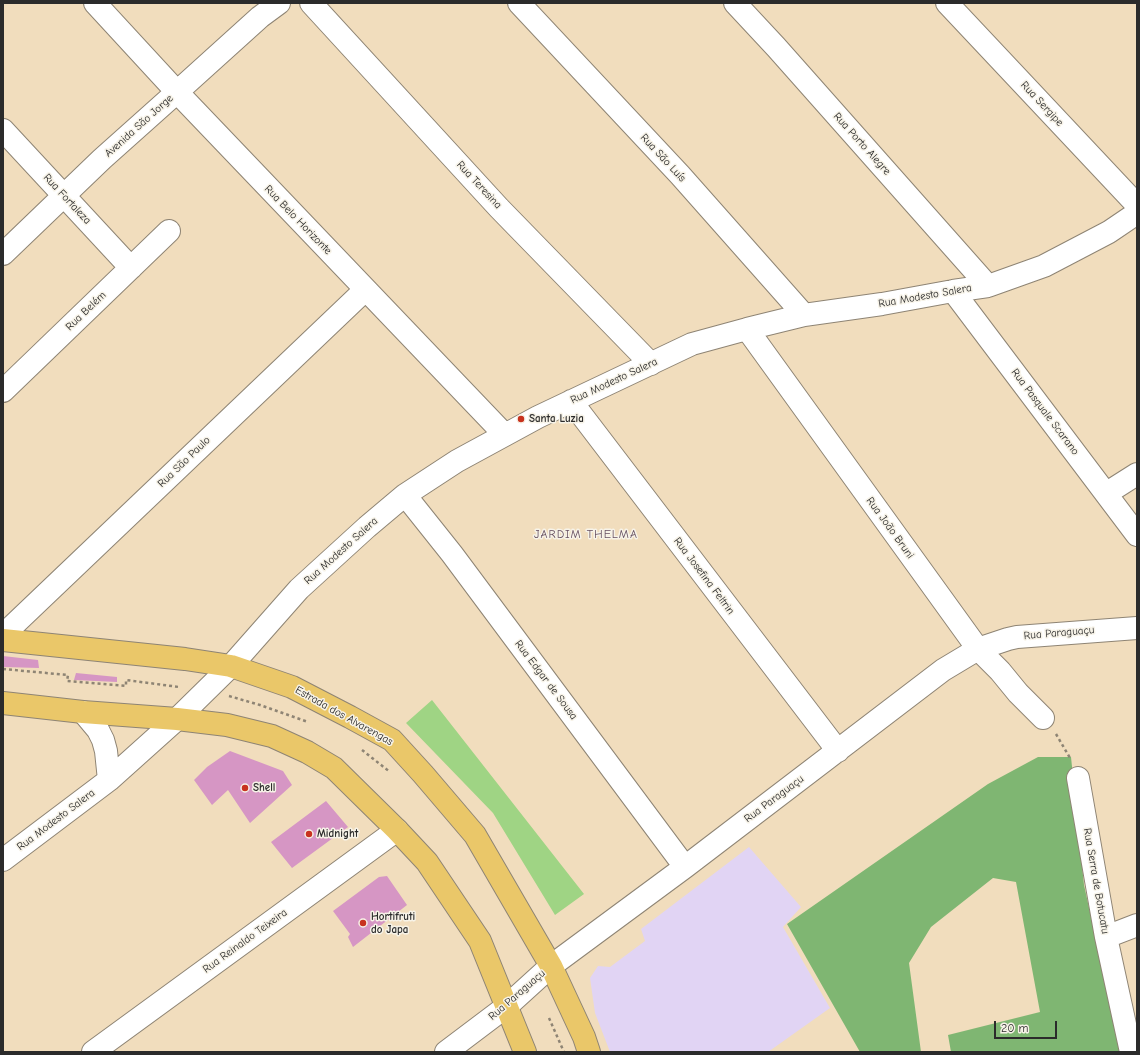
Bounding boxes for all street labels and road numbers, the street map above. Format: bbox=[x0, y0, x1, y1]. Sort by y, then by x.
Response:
street label: Rua Sergipe bbox=[1018, 79, 1066, 129]
street label: Avenida São Jorge bbox=[102, 92, 176, 160]
street label: Rua Porto Alegre bbox=[830, 110, 894, 178]
street label: Rua São Luís bbox=[637, 131, 689, 185]
street label: Rua Teresina bbox=[454, 158, 504, 212]
street label: Rua Fortaleza bbox=[40, 171, 94, 227]
street label: Rua Belo Horizonte bbox=[262, 183, 334, 257]
street label: Rua Modesto Salera bbox=[877, 281, 973, 311]
street label: Rua Belém bbox=[63, 289, 109, 333]
street label: Rua Modesto Salera bbox=[568, 355, 660, 407]
street label: Rua Pasquale Scarano bbox=[1008, 366, 1082, 458]
street label: Rua São Paulo bbox=[155, 434, 213, 490]
street label: Rua João Bruni bbox=[863, 495, 917, 561]
street label: Rua Modesto Salera bbox=[302, 515, 380, 587]
street label: Rua Josefina Feltrin bbox=[671, 535, 737, 617]
street label: Rua Paraguaçu bbox=[1023, 623, 1095, 643]
street label: Rua Edgar de Sousa bbox=[512, 638, 580, 722]
street label: Estrada dos Alvarengas bbox=[293, 684, 395, 748]
street label: Rua Paraguaçu bbox=[742, 772, 806, 826]
street label: Rua Modesto Salera bbox=[14, 786, 98, 854]
street label: Rua Serra de Botucatu bbox=[1080, 827, 1112, 935]
street label: Rua Reinaldo Teixeira bbox=[200, 906, 290, 976]
street label: Rua Paraguaçu bbox=[486, 967, 548, 1023]

